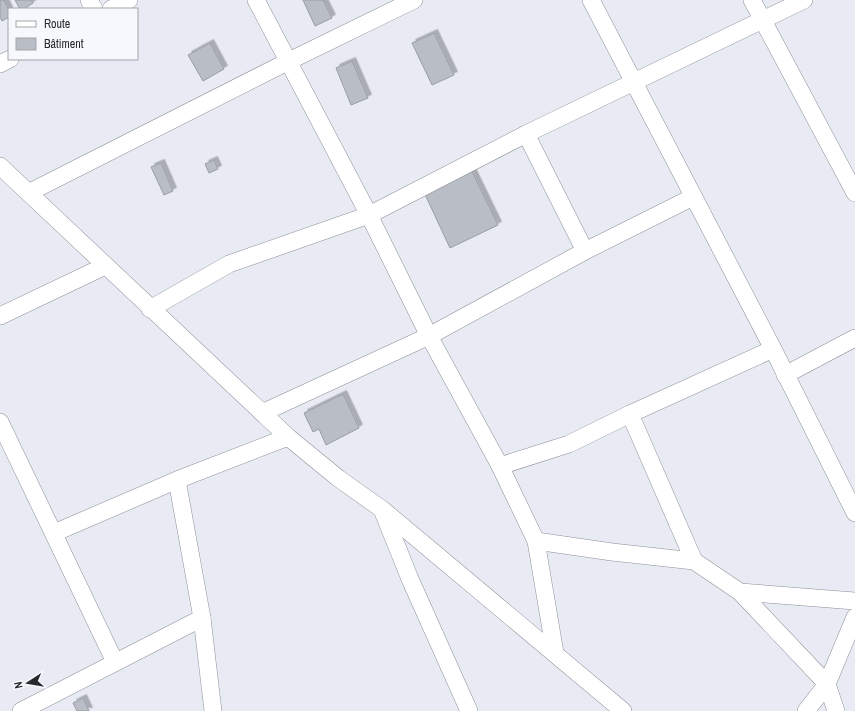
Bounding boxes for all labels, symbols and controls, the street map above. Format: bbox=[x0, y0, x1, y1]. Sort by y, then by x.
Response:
legend bbox=[8, 8, 138, 60]
text: Route bbox=[44, 16, 70, 32]
text: Bâtiment bbox=[44, 36, 84, 52]
north arrow bbox=[8, 663, 48, 703]
text: N bbox=[11, 680, 26, 690]

